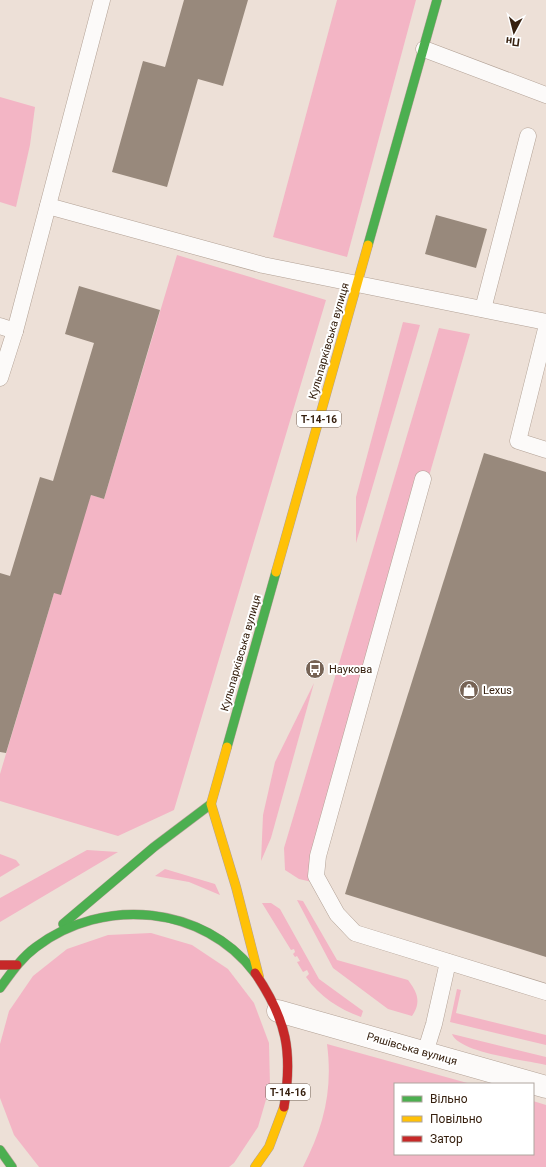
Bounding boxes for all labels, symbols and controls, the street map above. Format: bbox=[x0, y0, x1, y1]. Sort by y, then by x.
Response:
north arrow bbox=[494, 12, 534, 52]
text: Пн bbox=[505, 34, 521, 49]
street label: Кульпарківська вулиця bbox=[306, 281, 352, 401]
road number: Т-14-16 bbox=[297, 411, 341, 427]
street label: Кульпарківська вулиця bbox=[218, 593, 264, 713]
bus stop icon: Наукова bbox=[304, 658, 326, 680]
place label: Наукова bbox=[329, 663, 372, 676]
shop icon: Lexus bbox=[458, 679, 480, 701]
place label: Lexus bbox=[483, 684, 512, 697]
street label: Ряшівська вулиця bbox=[365, 1030, 459, 1068]
legend bbox=[394, 1083, 534, 1155]
road number: Т-14-16 bbox=[266, 1084, 310, 1100]
text: Вільно bbox=[430, 1092, 468, 1106]
text: Повільно bbox=[430, 1112, 483, 1126]
text: Затор bbox=[430, 1132, 463, 1146]

